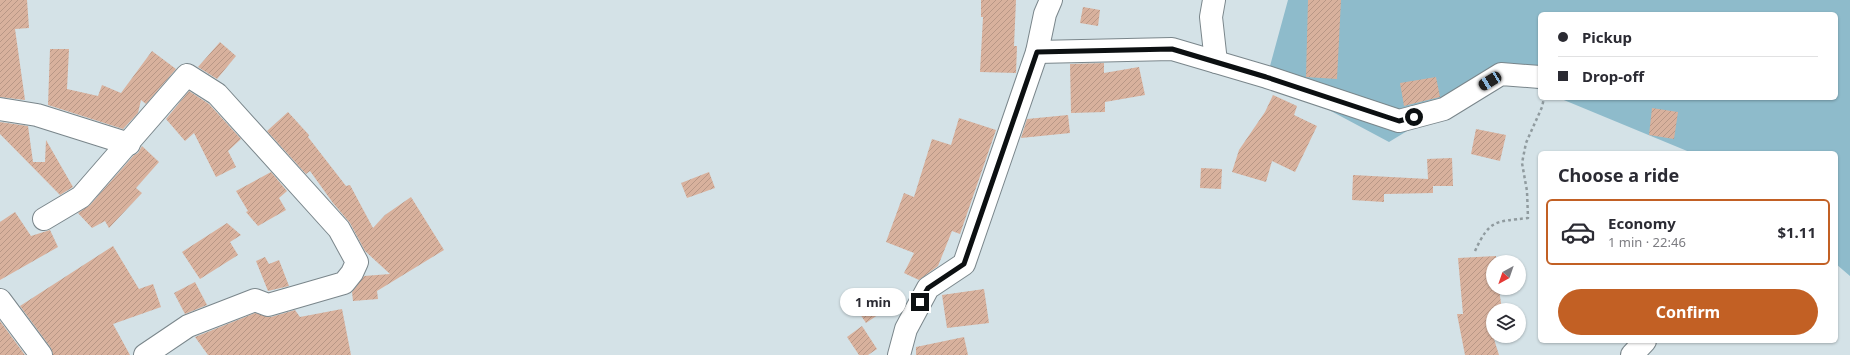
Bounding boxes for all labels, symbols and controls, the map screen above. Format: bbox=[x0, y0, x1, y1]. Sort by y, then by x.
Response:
text: Pickup bbox=[1582, 27, 1632, 47]
text: Drop-off bbox=[1582, 66, 1644, 86]
car bbox=[1477, 70, 1503, 92]
route start bbox=[1405, 108, 1423, 126]
text: Choose a ride bbox=[1558, 163, 1679, 187]
text: Economy bbox=[1608, 213, 1676, 233]
icon: car bbox=[1560, 214, 1596, 250]
text: $1.11 bbox=[1777, 222, 1816, 242]
text: 1 min · 22:46 bbox=[1608, 233, 1686, 251]
north arrow bbox=[1486, 255, 1526, 295]
map controls bbox=[1486, 255, 1526, 343]
callout: 1 min bbox=[840, 288, 906, 316]
button: Confirm bbox=[1558, 289, 1818, 335]
text: 1 min bbox=[855, 293, 891, 311]
route end bbox=[911, 293, 929, 311]
button: layers bbox=[1486, 303, 1526, 343]

